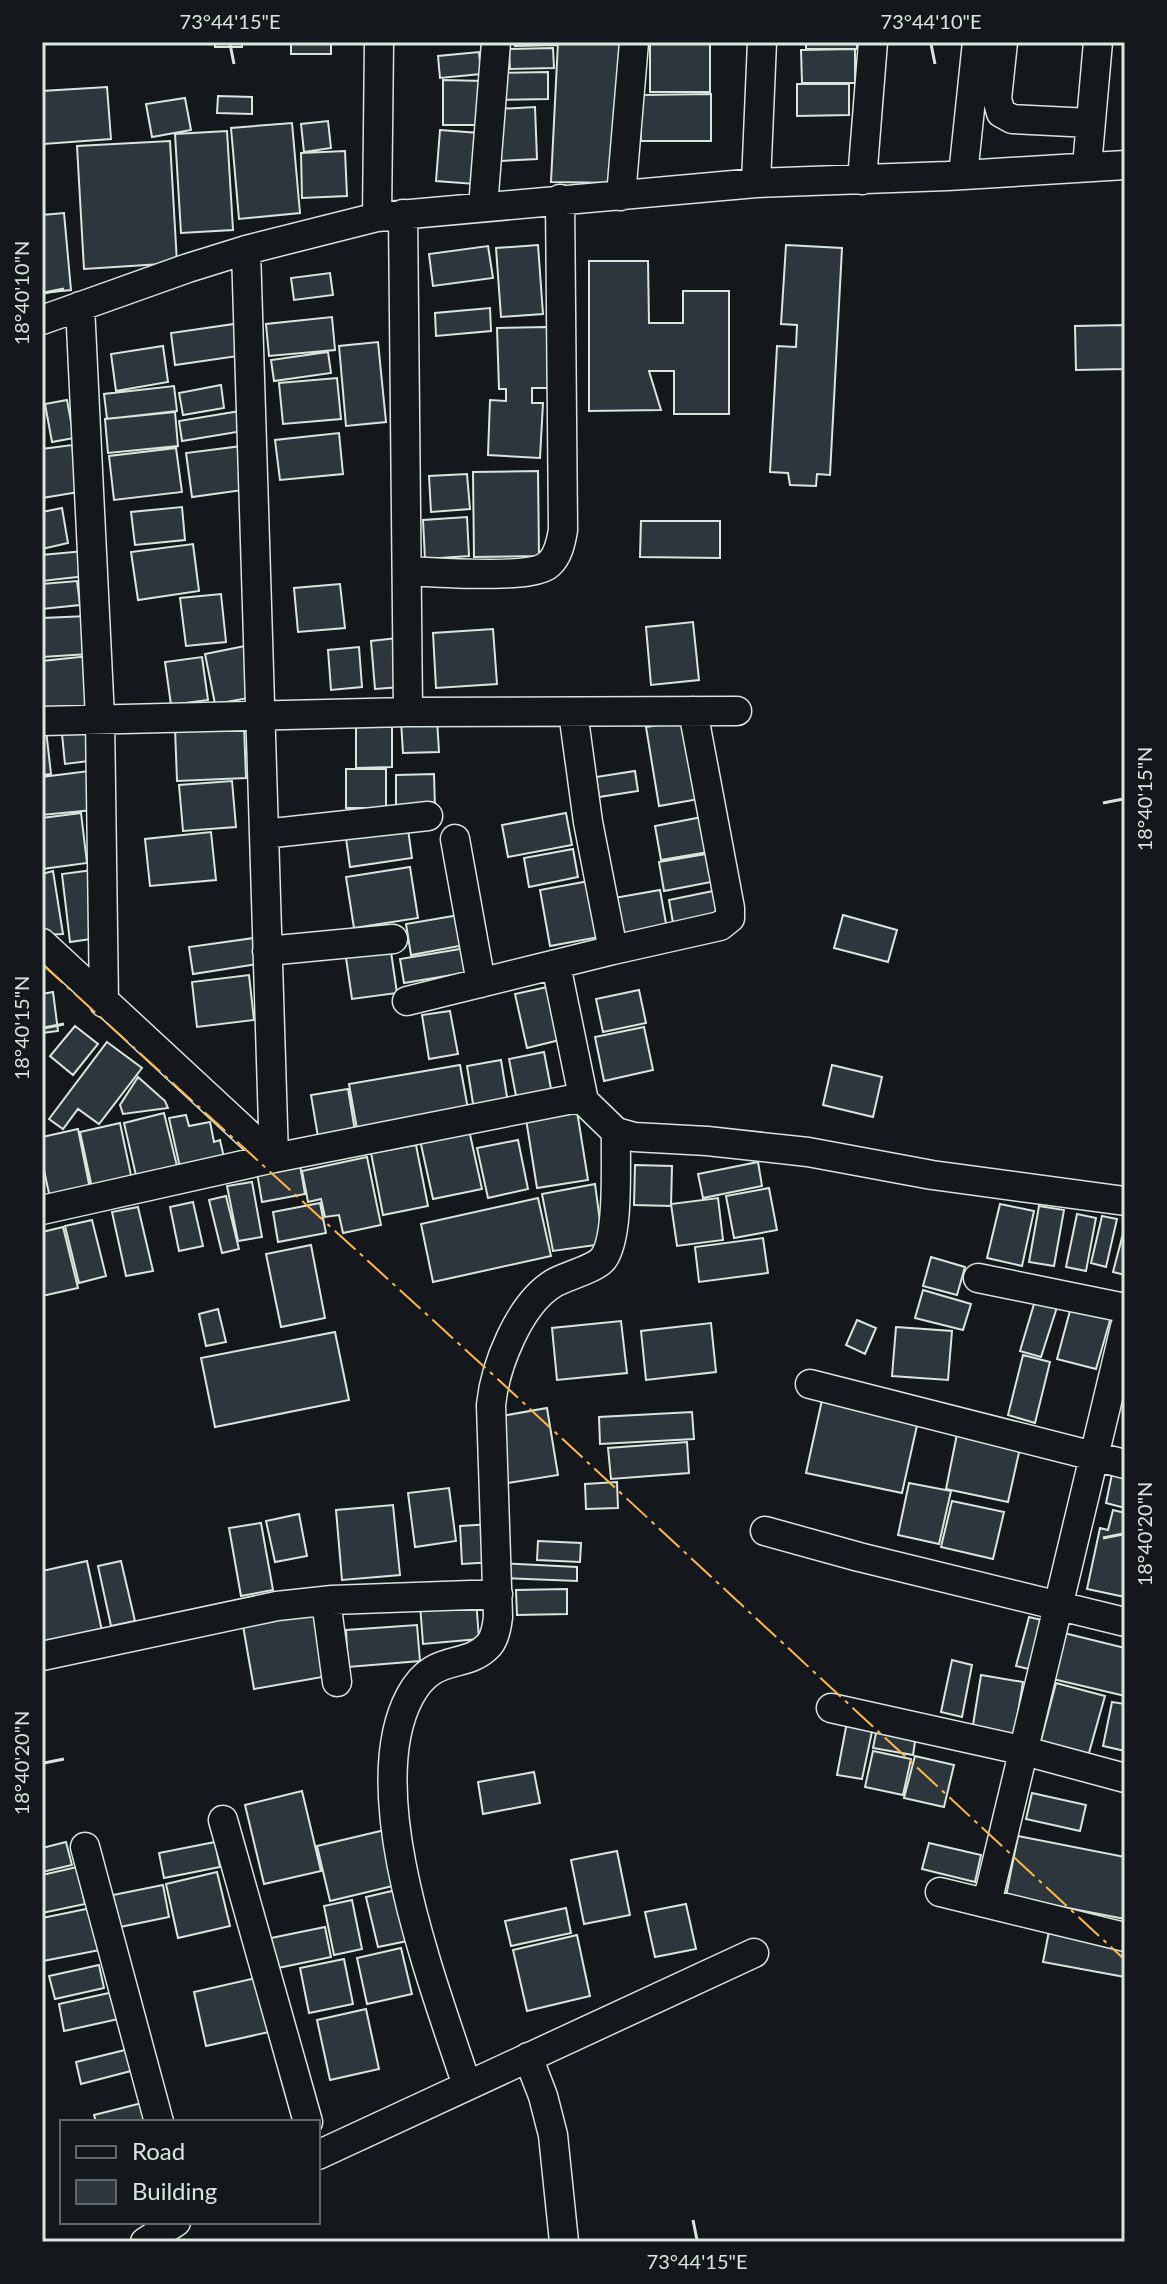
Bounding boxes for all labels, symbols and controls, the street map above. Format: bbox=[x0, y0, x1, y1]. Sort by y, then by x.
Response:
text: 73°44'15"E bbox=[180, 9, 280, 33]
text: 73°44'10"E bbox=[881, 9, 981, 33]
text: 18°40'10"N bbox=[9, 241, 33, 345]
text: 18°40'15"N bbox=[1132, 747, 1156, 851]
text: 18°40'15"N bbox=[9, 976, 33, 1080]
text: 18°40'20"N bbox=[1132, 1482, 1156, 1586]
text: 18°40'20"N bbox=[9, 1711, 33, 1815]
legend bbox=[60, 2120, 320, 2224]
text: Road bbox=[132, 2136, 185, 2165]
text: Building bbox=[132, 2176, 217, 2205]
text: 73°44'15"E bbox=[647, 2249, 747, 2273]

